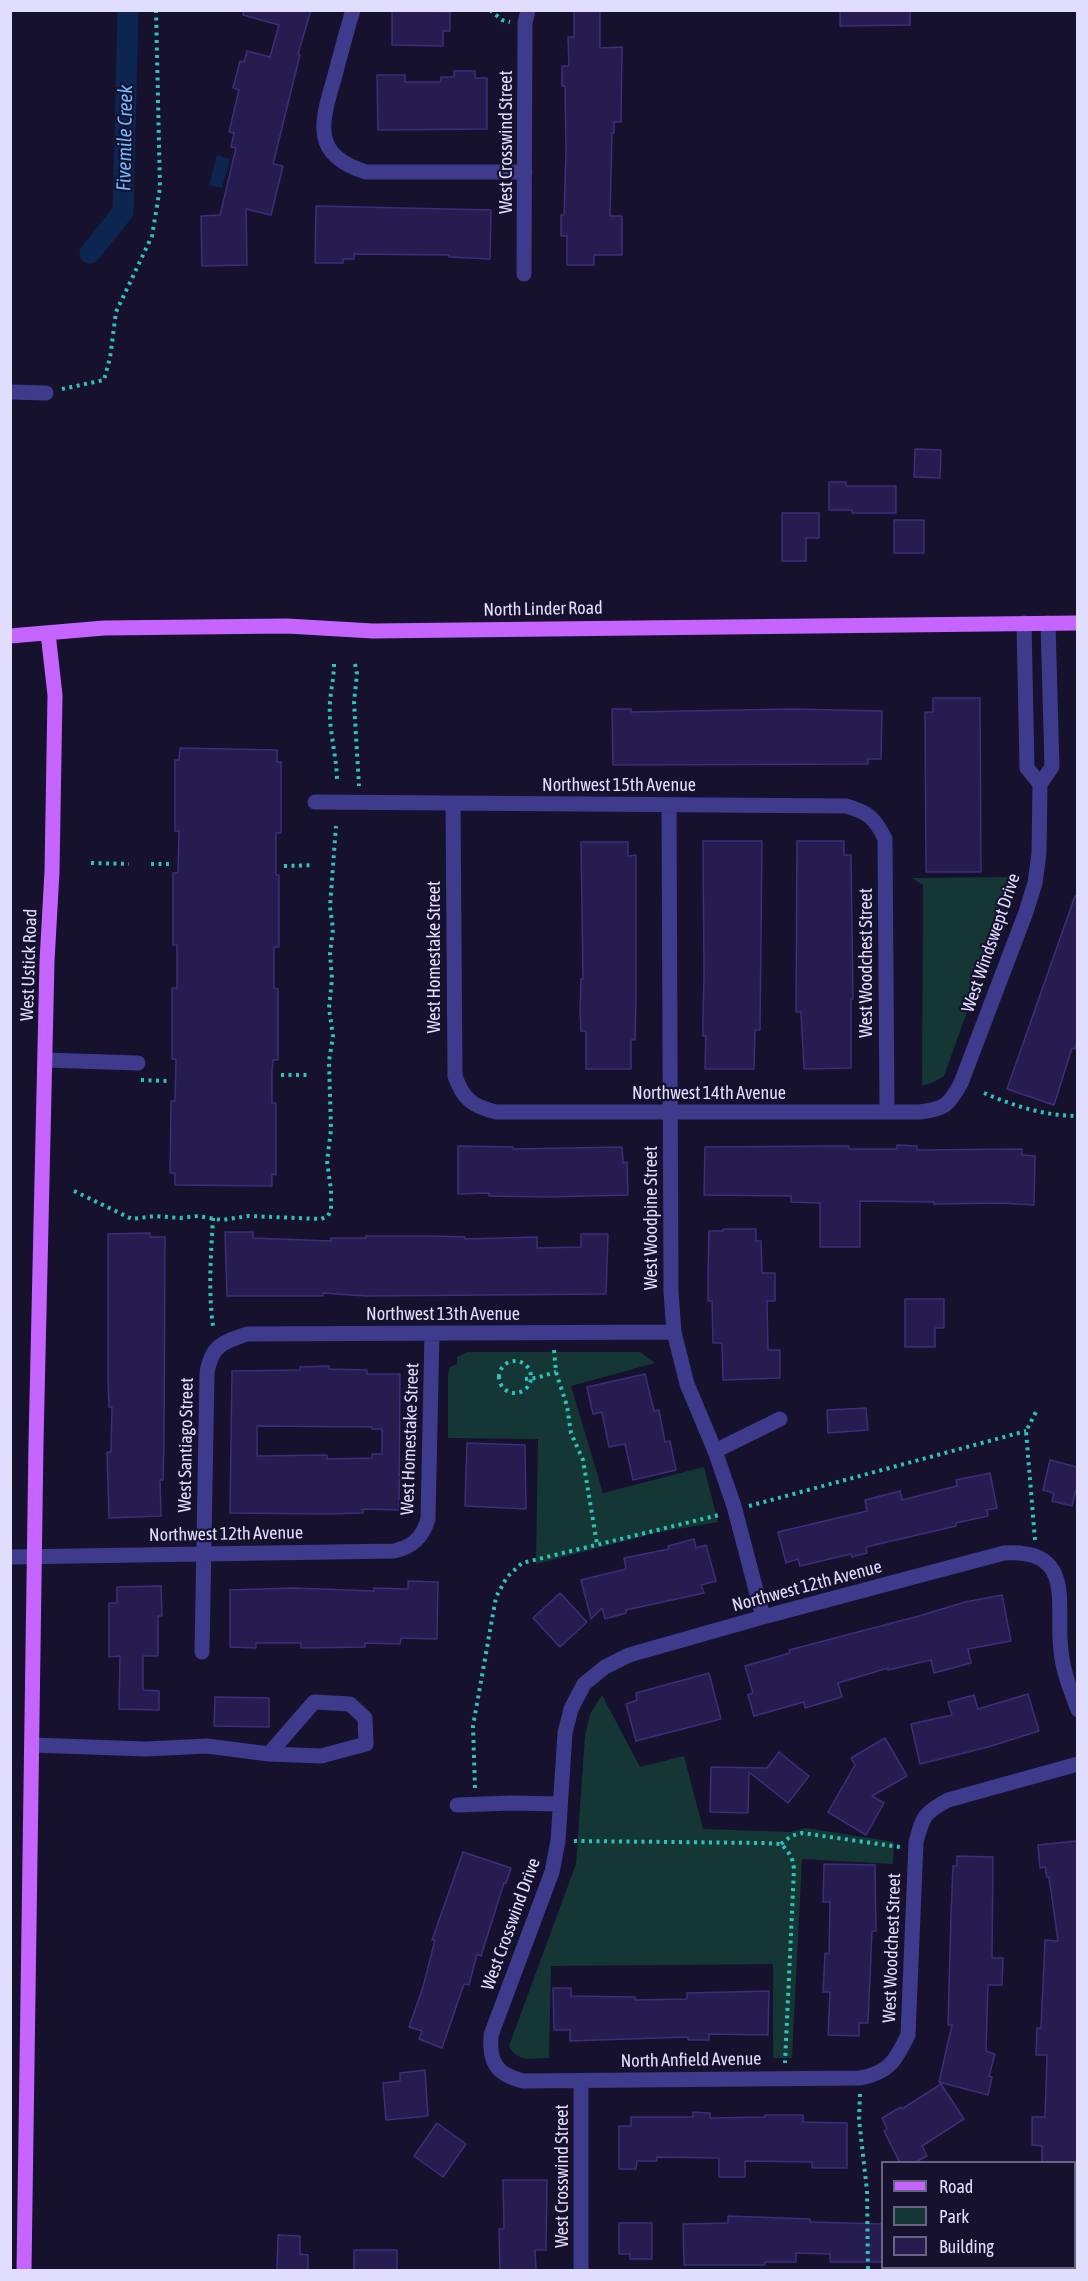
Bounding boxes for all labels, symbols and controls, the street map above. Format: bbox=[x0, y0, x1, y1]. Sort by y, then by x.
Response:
street label: West Crosswind Street bbox=[495, 70, 517, 214]
water label: Fivemile Creek bbox=[112, 85, 138, 191]
street label: North Linder Road bbox=[483, 597, 603, 621]
street label: Northwest 15th Avenue bbox=[542, 774, 696, 796]
street label: West Windswept Drive bbox=[957, 871, 1025, 1015]
street label: West Homestake Street bbox=[423, 881, 445, 1033]
street label: West Woodchest Street bbox=[855, 888, 877, 1038]
street label: West Ustick Road bbox=[16, 908, 42, 1022]
street label: Northwest 14th Avenue bbox=[632, 1082, 786, 1104]
street label: West Woodpine Street bbox=[640, 1146, 662, 1290]
street label: Northwest 13th Avenue bbox=[366, 1303, 520, 1325]
street label: West Homestake Street bbox=[397, 1363, 423, 1515]
street label: West Santiago Street bbox=[174, 1377, 198, 1513]
street label: Northwest 12th Avenue bbox=[149, 1522, 303, 1546]
street label: Northwest 12th Avenue bbox=[730, 1556, 884, 1616]
street label: West Crosswind Drive bbox=[477, 1855, 545, 1993]
street label: West Woodchest Street bbox=[879, 1873, 905, 2023]
street label: North Anfield Avenue bbox=[620, 2048, 762, 2072]
street label: West Crosswind Street bbox=[551, 2104, 573, 2248]
legend bbox=[881, 2161, 1076, 2269]
text: Road bbox=[939, 2176, 973, 2197]
text: Park bbox=[939, 2206, 969, 2227]
text: Building bbox=[939, 2236, 994, 2257]

